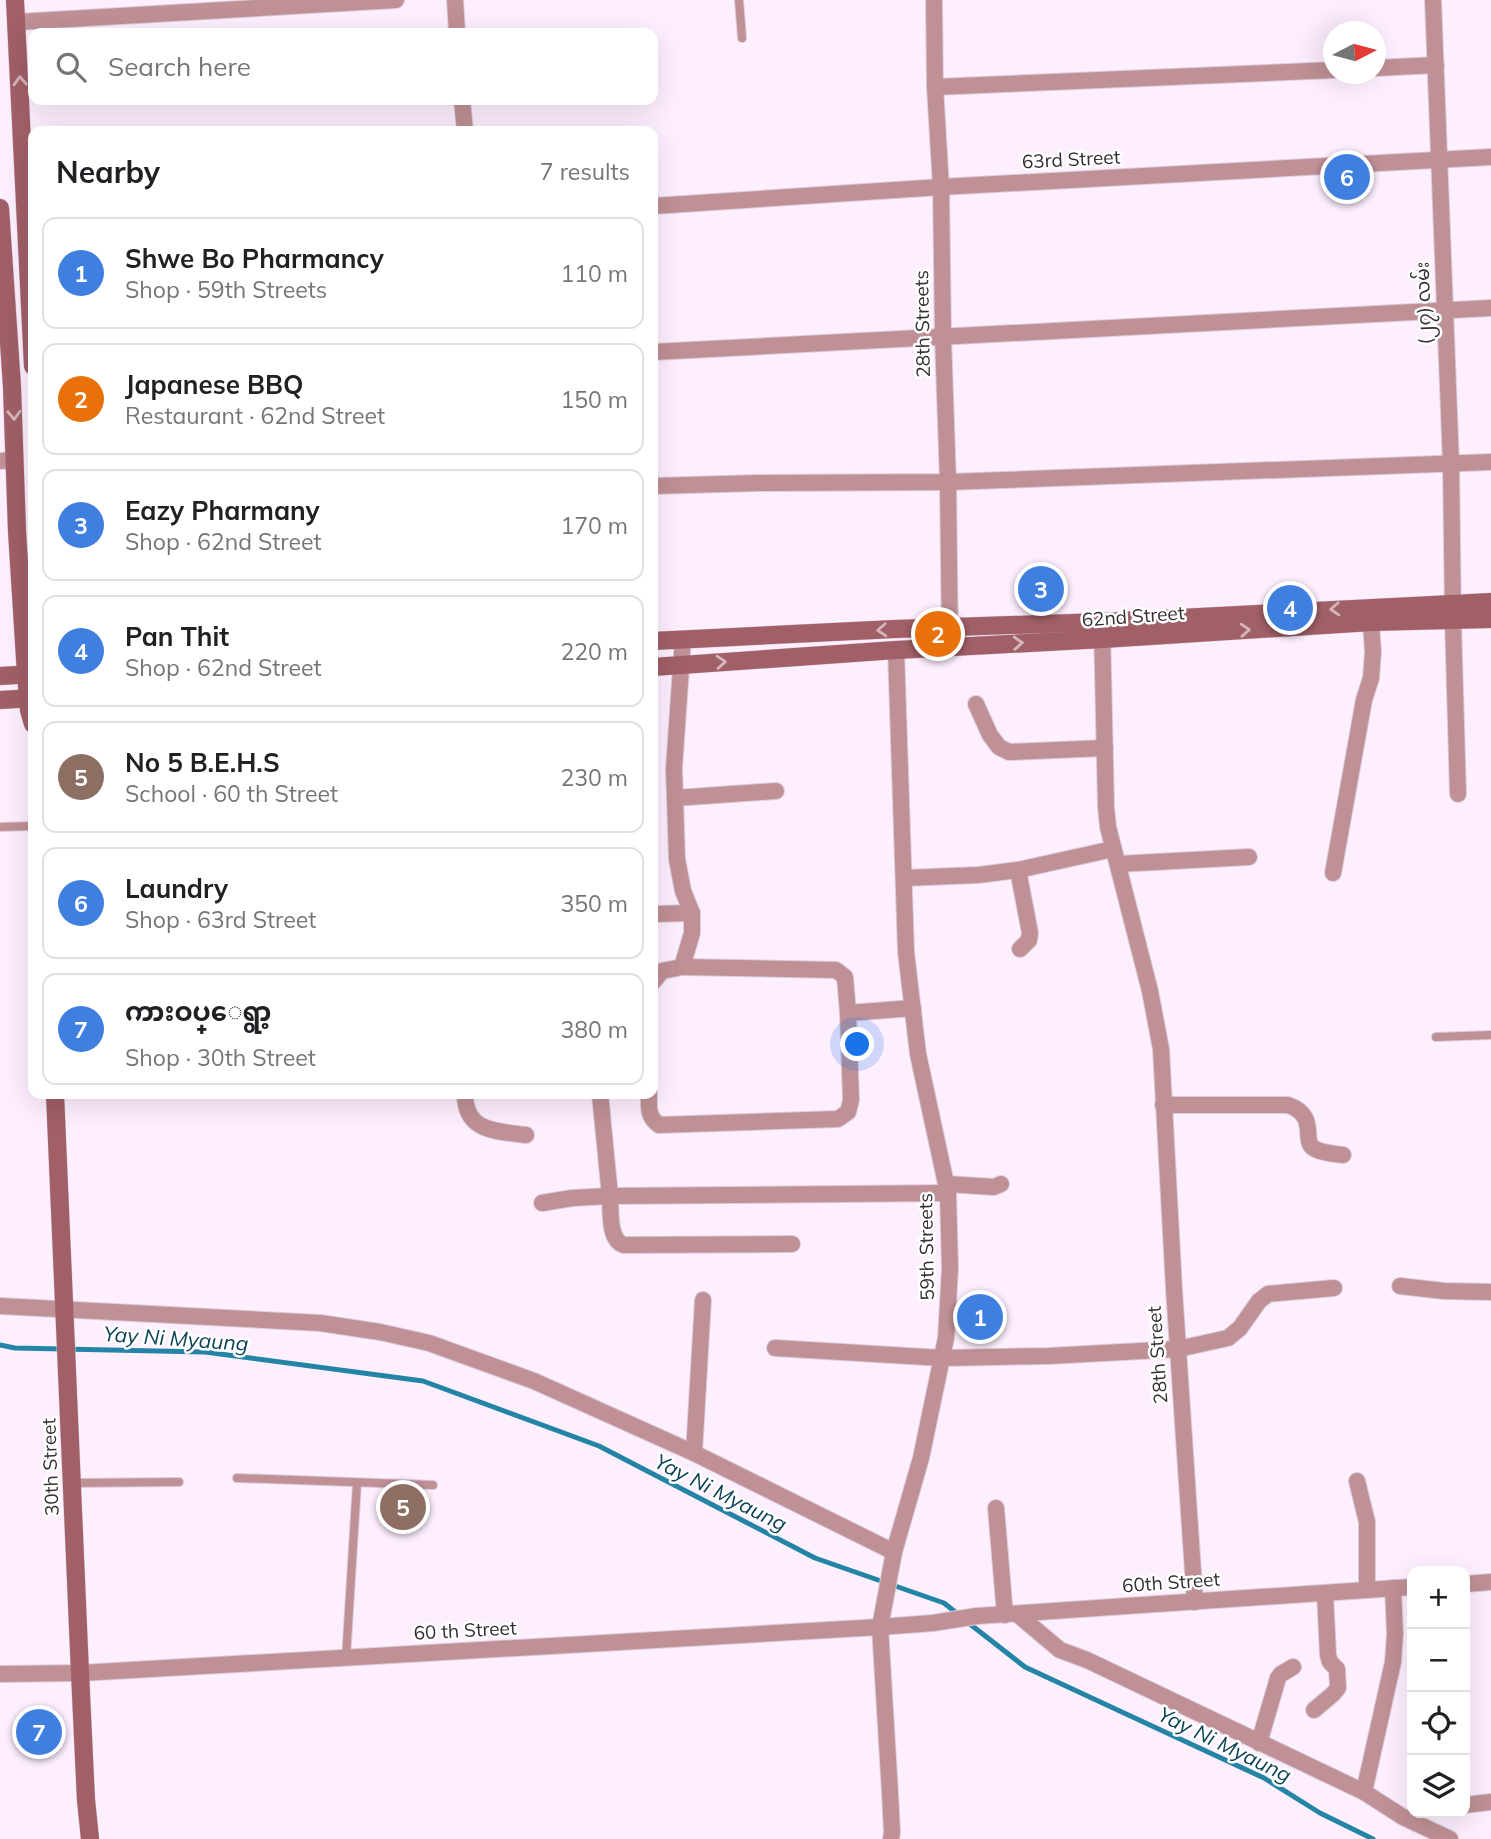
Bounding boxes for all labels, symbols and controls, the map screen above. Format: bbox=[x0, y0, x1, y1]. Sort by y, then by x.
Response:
north arrow bbox=[1323, 21, 1386, 84]
search box bbox=[28, 28, 658, 105]
icon: search bbox=[52, 48, 90, 86]
text: Search here bbox=[108, 50, 251, 83]
one-way arrow bbox=[12, 75, 27, 86]
street label: 63rd Street bbox=[1021, 144, 1121, 174]
pin: 6 bbox=[1324, 151, 1370, 203]
text: Nearby bbox=[56, 153, 160, 191]
text: 7 results bbox=[540, 157, 630, 186]
text: Shwe Bo Pharmancy bbox=[125, 242, 384, 275]
text: 1 bbox=[74, 259, 88, 288]
text: 110 m bbox=[560, 259, 628, 288]
street label: (၂၇) လမ်း bbox=[1408, 261, 1440, 345]
street label: 28th Streets bbox=[909, 270, 935, 378]
text: Shop · 59th Streets bbox=[125, 275, 327, 304]
text: Japanese BBQ bbox=[125, 368, 303, 401]
text: 2 bbox=[74, 385, 88, 414]
text: 150 m bbox=[560, 385, 628, 414]
text: Restaurant · 62nd Street bbox=[125, 401, 385, 430]
one-way arrow bbox=[6, 410, 21, 421]
text: Eazy Pharmany bbox=[125, 494, 320, 527]
text: 3 bbox=[74, 511, 88, 540]
text: 170 m bbox=[560, 511, 628, 540]
text: Shop · 62nd Street bbox=[125, 527, 322, 556]
pin: 3 bbox=[1018, 563, 1064, 615]
pin: 4 bbox=[1267, 582, 1313, 634]
street label: 62nd Street bbox=[1081, 600, 1185, 632]
one-way arrow bbox=[1330, 602, 1341, 617]
pin: 2 bbox=[915, 608, 961, 660]
text: Pan Thit bbox=[125, 620, 229, 653]
one-way arrow bbox=[876, 622, 887, 637]
one-way arrow bbox=[1240, 623, 1251, 638]
one-way arrow bbox=[1013, 636, 1024, 651]
text: 4 bbox=[74, 637, 88, 666]
text: 220 m bbox=[560, 637, 628, 666]
text: Shop · 62nd Street bbox=[125, 653, 322, 682]
one-way arrow bbox=[716, 655, 727, 670]
text: No 5 B.E.H.S bbox=[125, 746, 280, 779]
text: 5 bbox=[74, 763, 88, 792]
text: 230 m bbox=[560, 763, 628, 792]
text: School · 60 th Street bbox=[125, 779, 338, 808]
text: Laundry bbox=[125, 872, 228, 905]
text: 6 bbox=[74, 889, 88, 918]
text: 350 m bbox=[560, 889, 628, 918]
text: Shop · 63rd Street bbox=[125, 905, 316, 934]
text: ကားဝပ္ေရွာ့ bbox=[125, 995, 271, 1028]
text: 7 bbox=[74, 1015, 88, 1044]
text: 380 m bbox=[560, 1015, 628, 1044]
your location bbox=[840, 1027, 874, 1061]
text: Shop · 30th Street bbox=[125, 1043, 316, 1072]
street label: 59th Streets bbox=[913, 1193, 939, 1301]
pin: 1 bbox=[957, 1291, 1003, 1343]
street label: 28th Street bbox=[1142, 1305, 1172, 1405]
water label: Yay Ni Myaung bbox=[103, 1320, 250, 1356]
street label: 30th Street bbox=[36, 1417, 64, 1516]
water label: Yay Ni Myaung bbox=[650, 1447, 792, 1537]
pin: 5 bbox=[380, 1481, 426, 1533]
map controls bbox=[1407, 1566, 1470, 1818]
button: + bbox=[1407, 1566, 1470, 1629]
street label: 60th Street bbox=[1121, 1567, 1221, 1597]
street label: 60 th Street bbox=[413, 1615, 517, 1645]
button: − bbox=[1407, 1629, 1470, 1692]
button: locate bbox=[1407, 1692, 1470, 1755]
water label: Yay Ni Myaung bbox=[1154, 1701, 1296, 1788]
pin: 7 bbox=[16, 1706, 62, 1758]
button: layers bbox=[1407, 1755, 1470, 1818]

